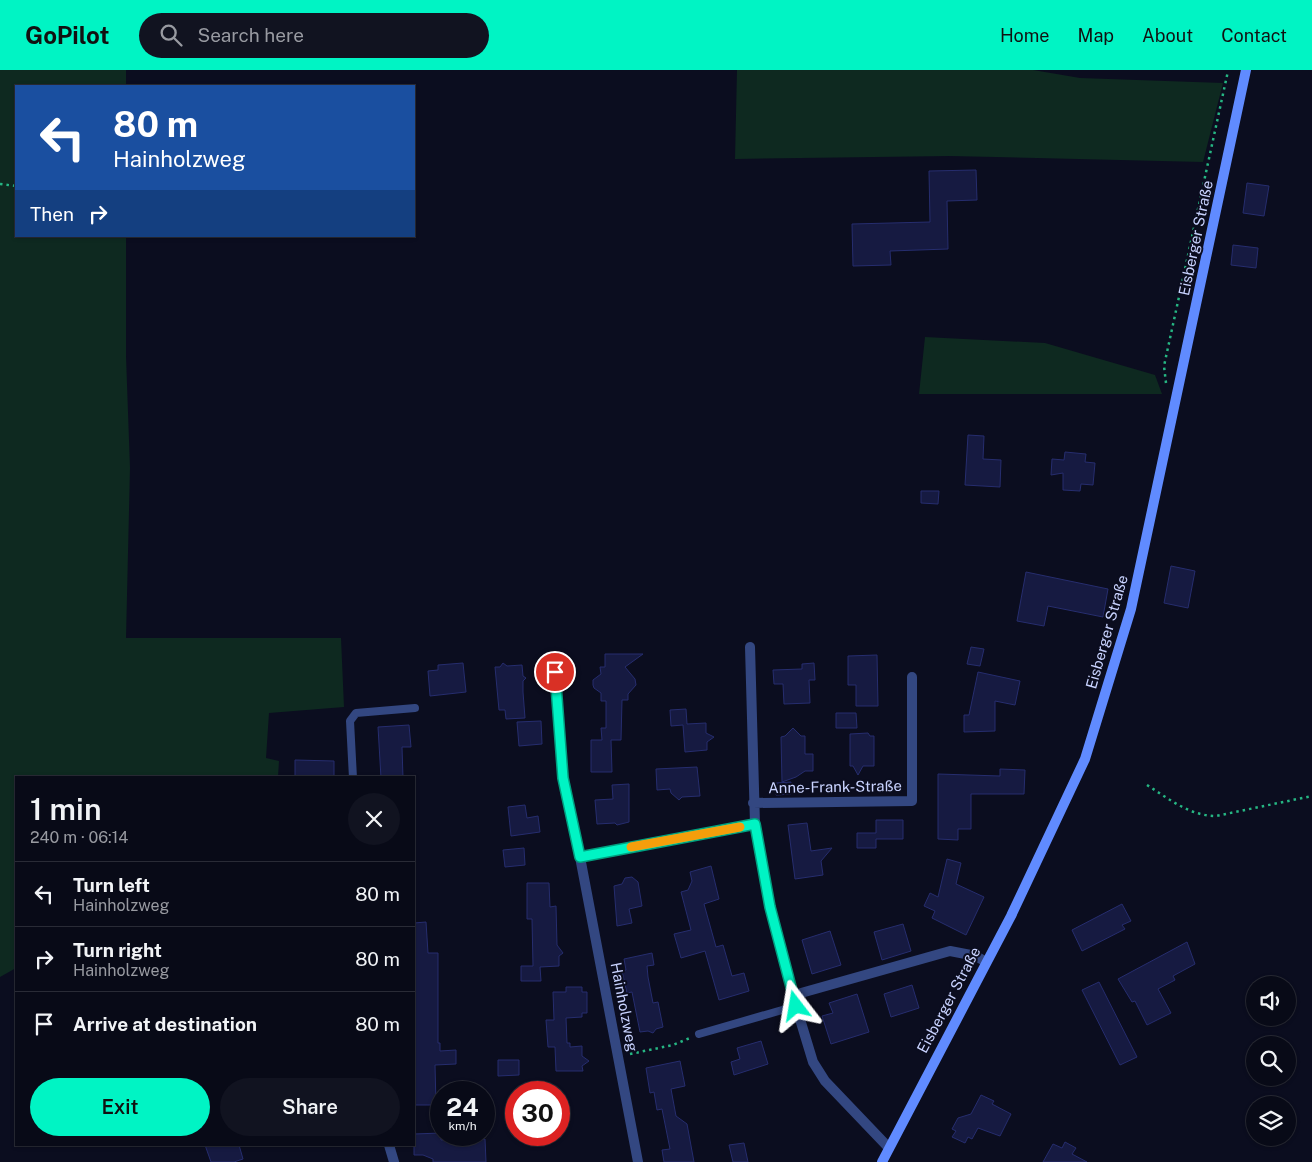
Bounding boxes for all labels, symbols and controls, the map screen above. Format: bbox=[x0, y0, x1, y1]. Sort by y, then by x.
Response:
search box bbox=[139, 13, 489, 58]
text: GoPilot bbox=[25, 21, 109, 49]
icon: search bbox=[157, 21, 185, 49]
text: Search here bbox=[197, 24, 304, 46]
text: Home bbox=[1000, 25, 1050, 46]
text: Map bbox=[1078, 25, 1114, 46]
text: About bbox=[1142, 25, 1193, 46]
text: Contact bbox=[1221, 25, 1287, 46]
text: 80 m bbox=[113, 104, 198, 145]
icon: left bbox=[30, 105, 95, 170]
text: Hainholzweg bbox=[113, 146, 246, 172]
street label: Eisberger Straße bbox=[1175, 179, 1216, 297]
icon: right bbox=[84, 200, 112, 228]
text: Then bbox=[30, 203, 74, 225]
street label: Eisberger Straße bbox=[1082, 573, 1131, 691]
pin bbox=[534, 651, 576, 693]
icon: arrive bbox=[541, 658, 569, 686]
street label: Anne-Frank-Straße bbox=[768, 777, 902, 796]
text: 1 min bbox=[30, 791, 101, 827]
button: close bbox=[348, 793, 400, 845]
text: 240 m · 06:14 bbox=[30, 828, 128, 847]
text: Turn left bbox=[73, 874, 150, 896]
icon: left bbox=[30, 880, 58, 908]
text: 80 m bbox=[355, 883, 400, 905]
text: Hainholzweg bbox=[73, 896, 169, 915]
text: Turn right bbox=[73, 939, 162, 961]
street label: Eisberger Straße bbox=[913, 944, 984, 1056]
icon: right bbox=[30, 945, 58, 973]
text: 80 m bbox=[355, 948, 400, 970]
text: Hainholzweg bbox=[73, 961, 169, 980]
street label: Hainholzweg bbox=[608, 961, 641, 1053]
map controls bbox=[1246, 976, 1296, 1146]
button: sound bbox=[1246, 976, 1296, 1026]
position arrow bbox=[769, 979, 821, 1031]
icon: arrive bbox=[30, 1010, 58, 1038]
text: Arrive at destination bbox=[73, 1013, 257, 1035]
text: 80 m bbox=[355, 1013, 400, 1035]
button: search bbox=[1246, 1036, 1296, 1086]
button: Exit bbox=[30, 1078, 210, 1136]
button: Share bbox=[220, 1078, 400, 1136]
speed limit sign: 30 bbox=[505, 1081, 570, 1146]
text: 24 bbox=[446, 1092, 479, 1122]
button: layers bbox=[1246, 1096, 1296, 1146]
text: km/h bbox=[448, 1119, 477, 1133]

